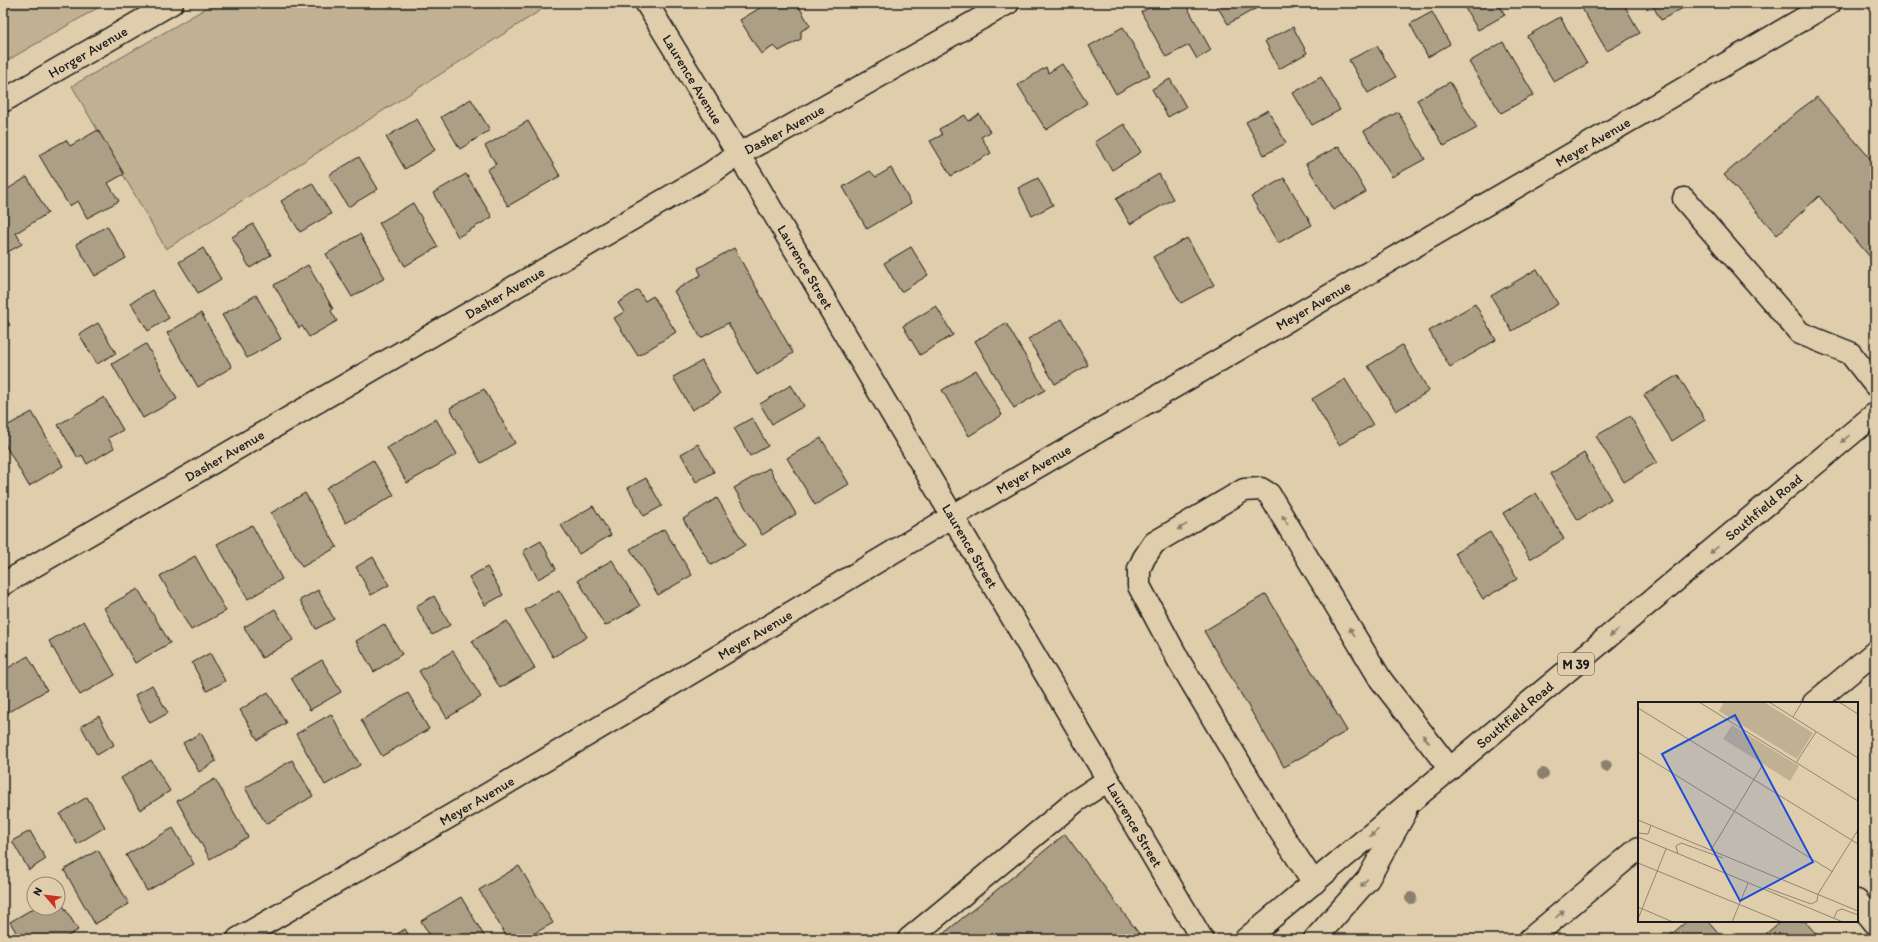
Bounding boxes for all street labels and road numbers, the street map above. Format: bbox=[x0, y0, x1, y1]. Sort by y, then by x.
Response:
street label: Horger Avenue bbox=[45, 22, 131, 82]
street label: Laurence Avenue bbox=[659, 31, 726, 128]
street label: Dasher Avenue bbox=[741, 101, 828, 158]
street label: Meyer Avenue bbox=[1553, 113, 1634, 171]
street label: Laurence Street bbox=[773, 222, 837, 313]
street label: Dasher Avenue bbox=[462, 263, 548, 323]
street label: Meyer Avenue bbox=[1273, 277, 1354, 334]
street label: Dasher Avenue bbox=[182, 426, 268, 486]
street label: Meyer Avenue bbox=[993, 441, 1075, 498]
street label: Southfield Road bbox=[1722, 470, 1806, 545]
street label: Laurence Street bbox=[938, 501, 1001, 592]
street label: Meyer Avenue bbox=[715, 606, 796, 664]
road number: M 39 bbox=[1558, 653, 1594, 675]
street label: Southfield Road bbox=[1473, 678, 1558, 752]
street label: Meyer Avenue bbox=[437, 772, 518, 829]
street label: Laurence Street bbox=[1103, 780, 1166, 871]

